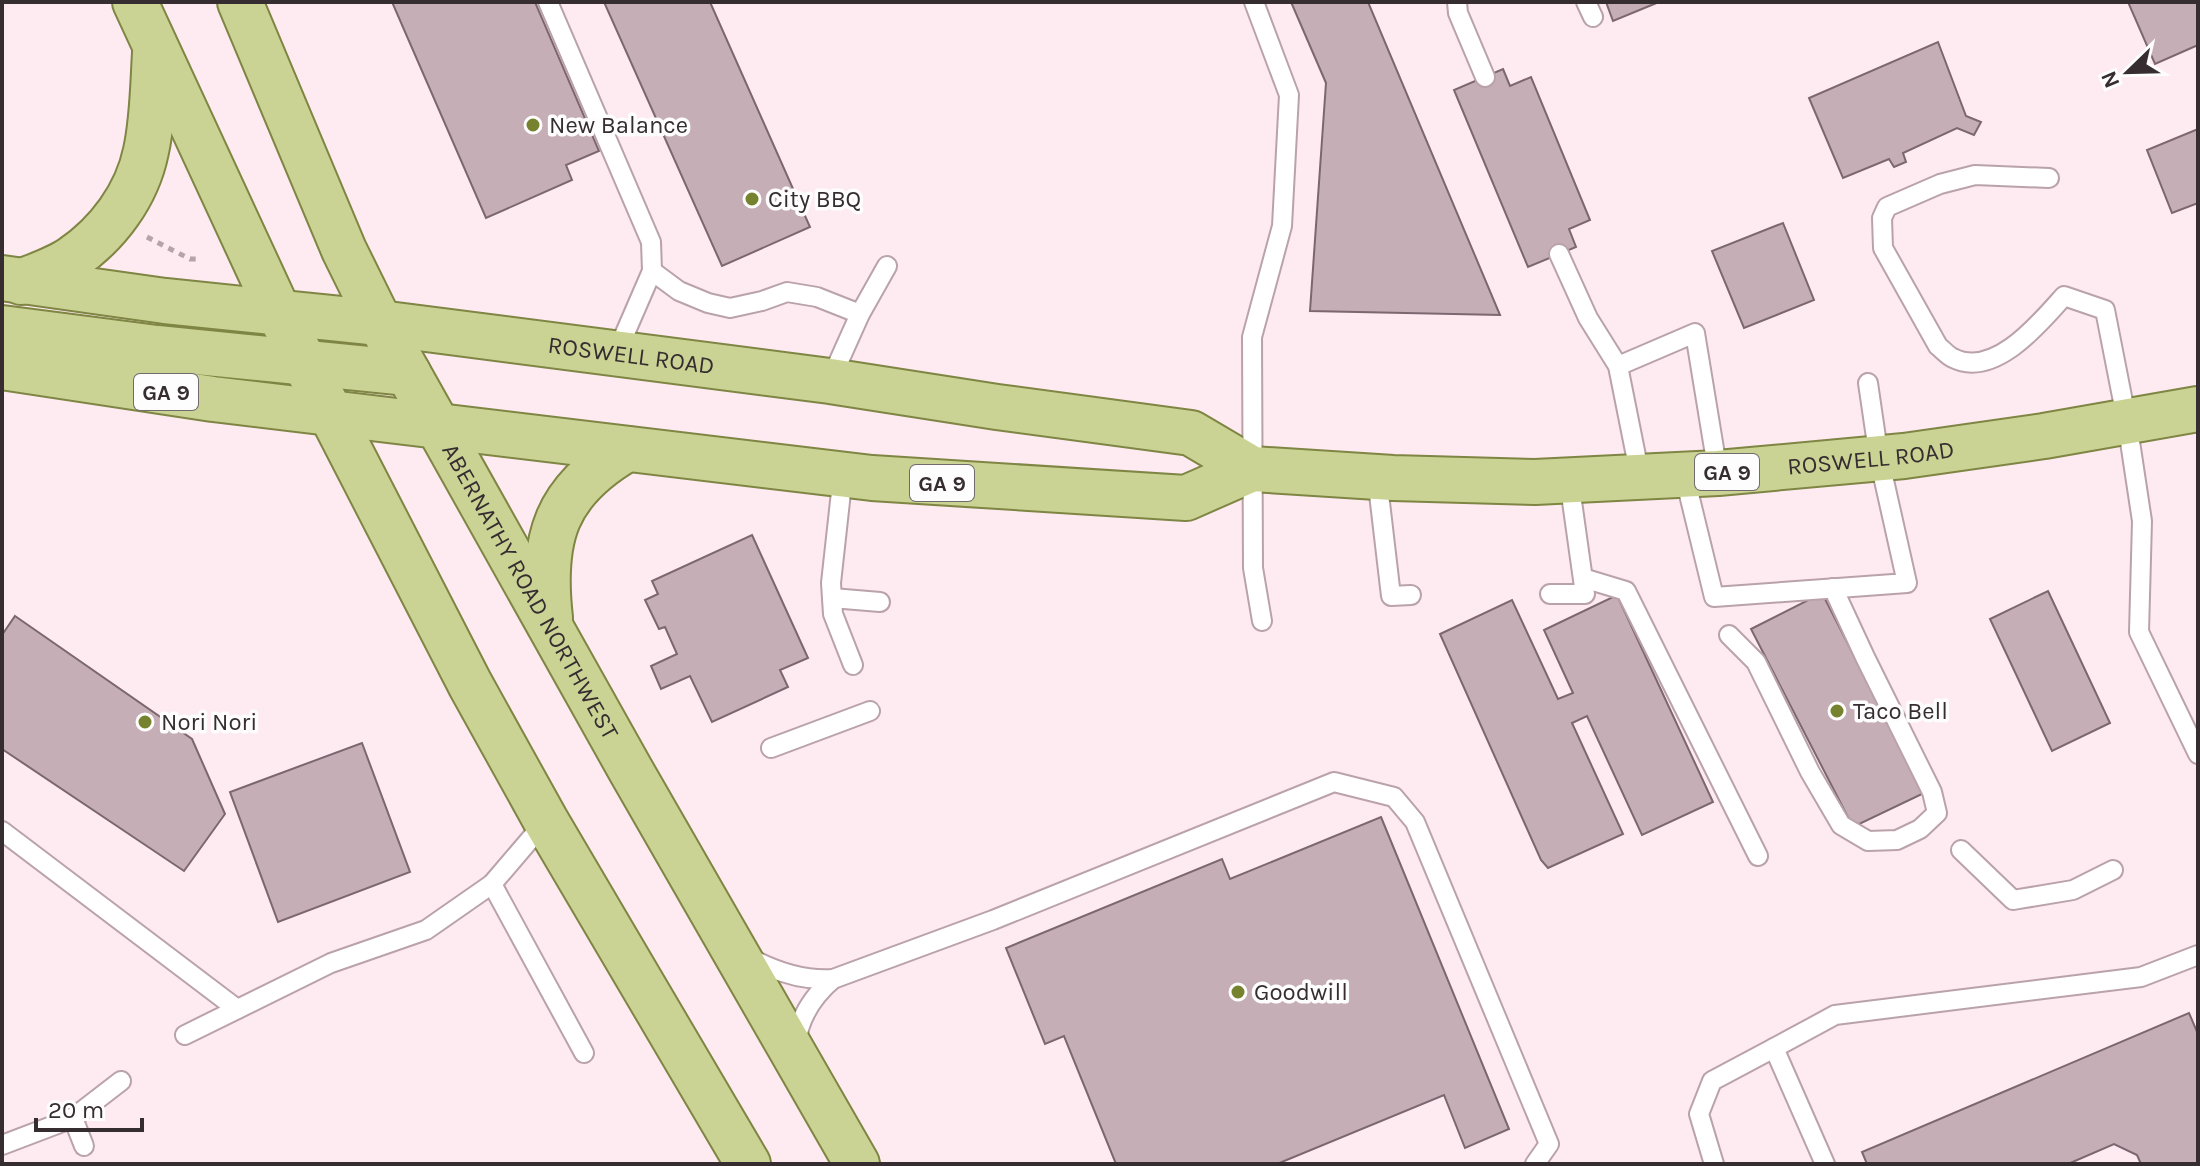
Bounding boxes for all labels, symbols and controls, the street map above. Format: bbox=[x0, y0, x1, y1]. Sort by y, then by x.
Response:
north arrow bbox=[2088, 32, 2168, 112]
text: N bbox=[2095, 67, 2126, 92]
place label: New Balance bbox=[549, 111, 688, 139]
marker: New Balance bbox=[524, 116, 542, 134]
place label: City BBQ bbox=[768, 185, 861, 213]
marker: City BBQ bbox=[743, 190, 761, 208]
street label: ROSWELL ROAD bbox=[546, 331, 716, 380]
road number: GA 9 bbox=[134, 374, 198, 410]
street label: ROSWELL ROAD bbox=[1786, 435, 1956, 481]
street label: ABERNATHY ROAD NORTHWEST bbox=[436, 439, 625, 744]
road number: GA 9 bbox=[1695, 454, 1759, 490]
road number: GA 9 bbox=[910, 465, 974, 501]
place label: Taco Bell bbox=[1853, 697, 1948, 725]
marker: Taco Bell bbox=[1828, 702, 1846, 720]
place label: Nori Nori bbox=[161, 708, 257, 736]
marker: Nori Nori bbox=[136, 713, 154, 731]
place label: Goodwill bbox=[1254, 978, 1348, 1006]
marker: Goodwill bbox=[1229, 983, 1247, 1001]
scale bar bbox=[36, 1082, 142, 1132]
text: 20 m bbox=[48, 1096, 104, 1124]

